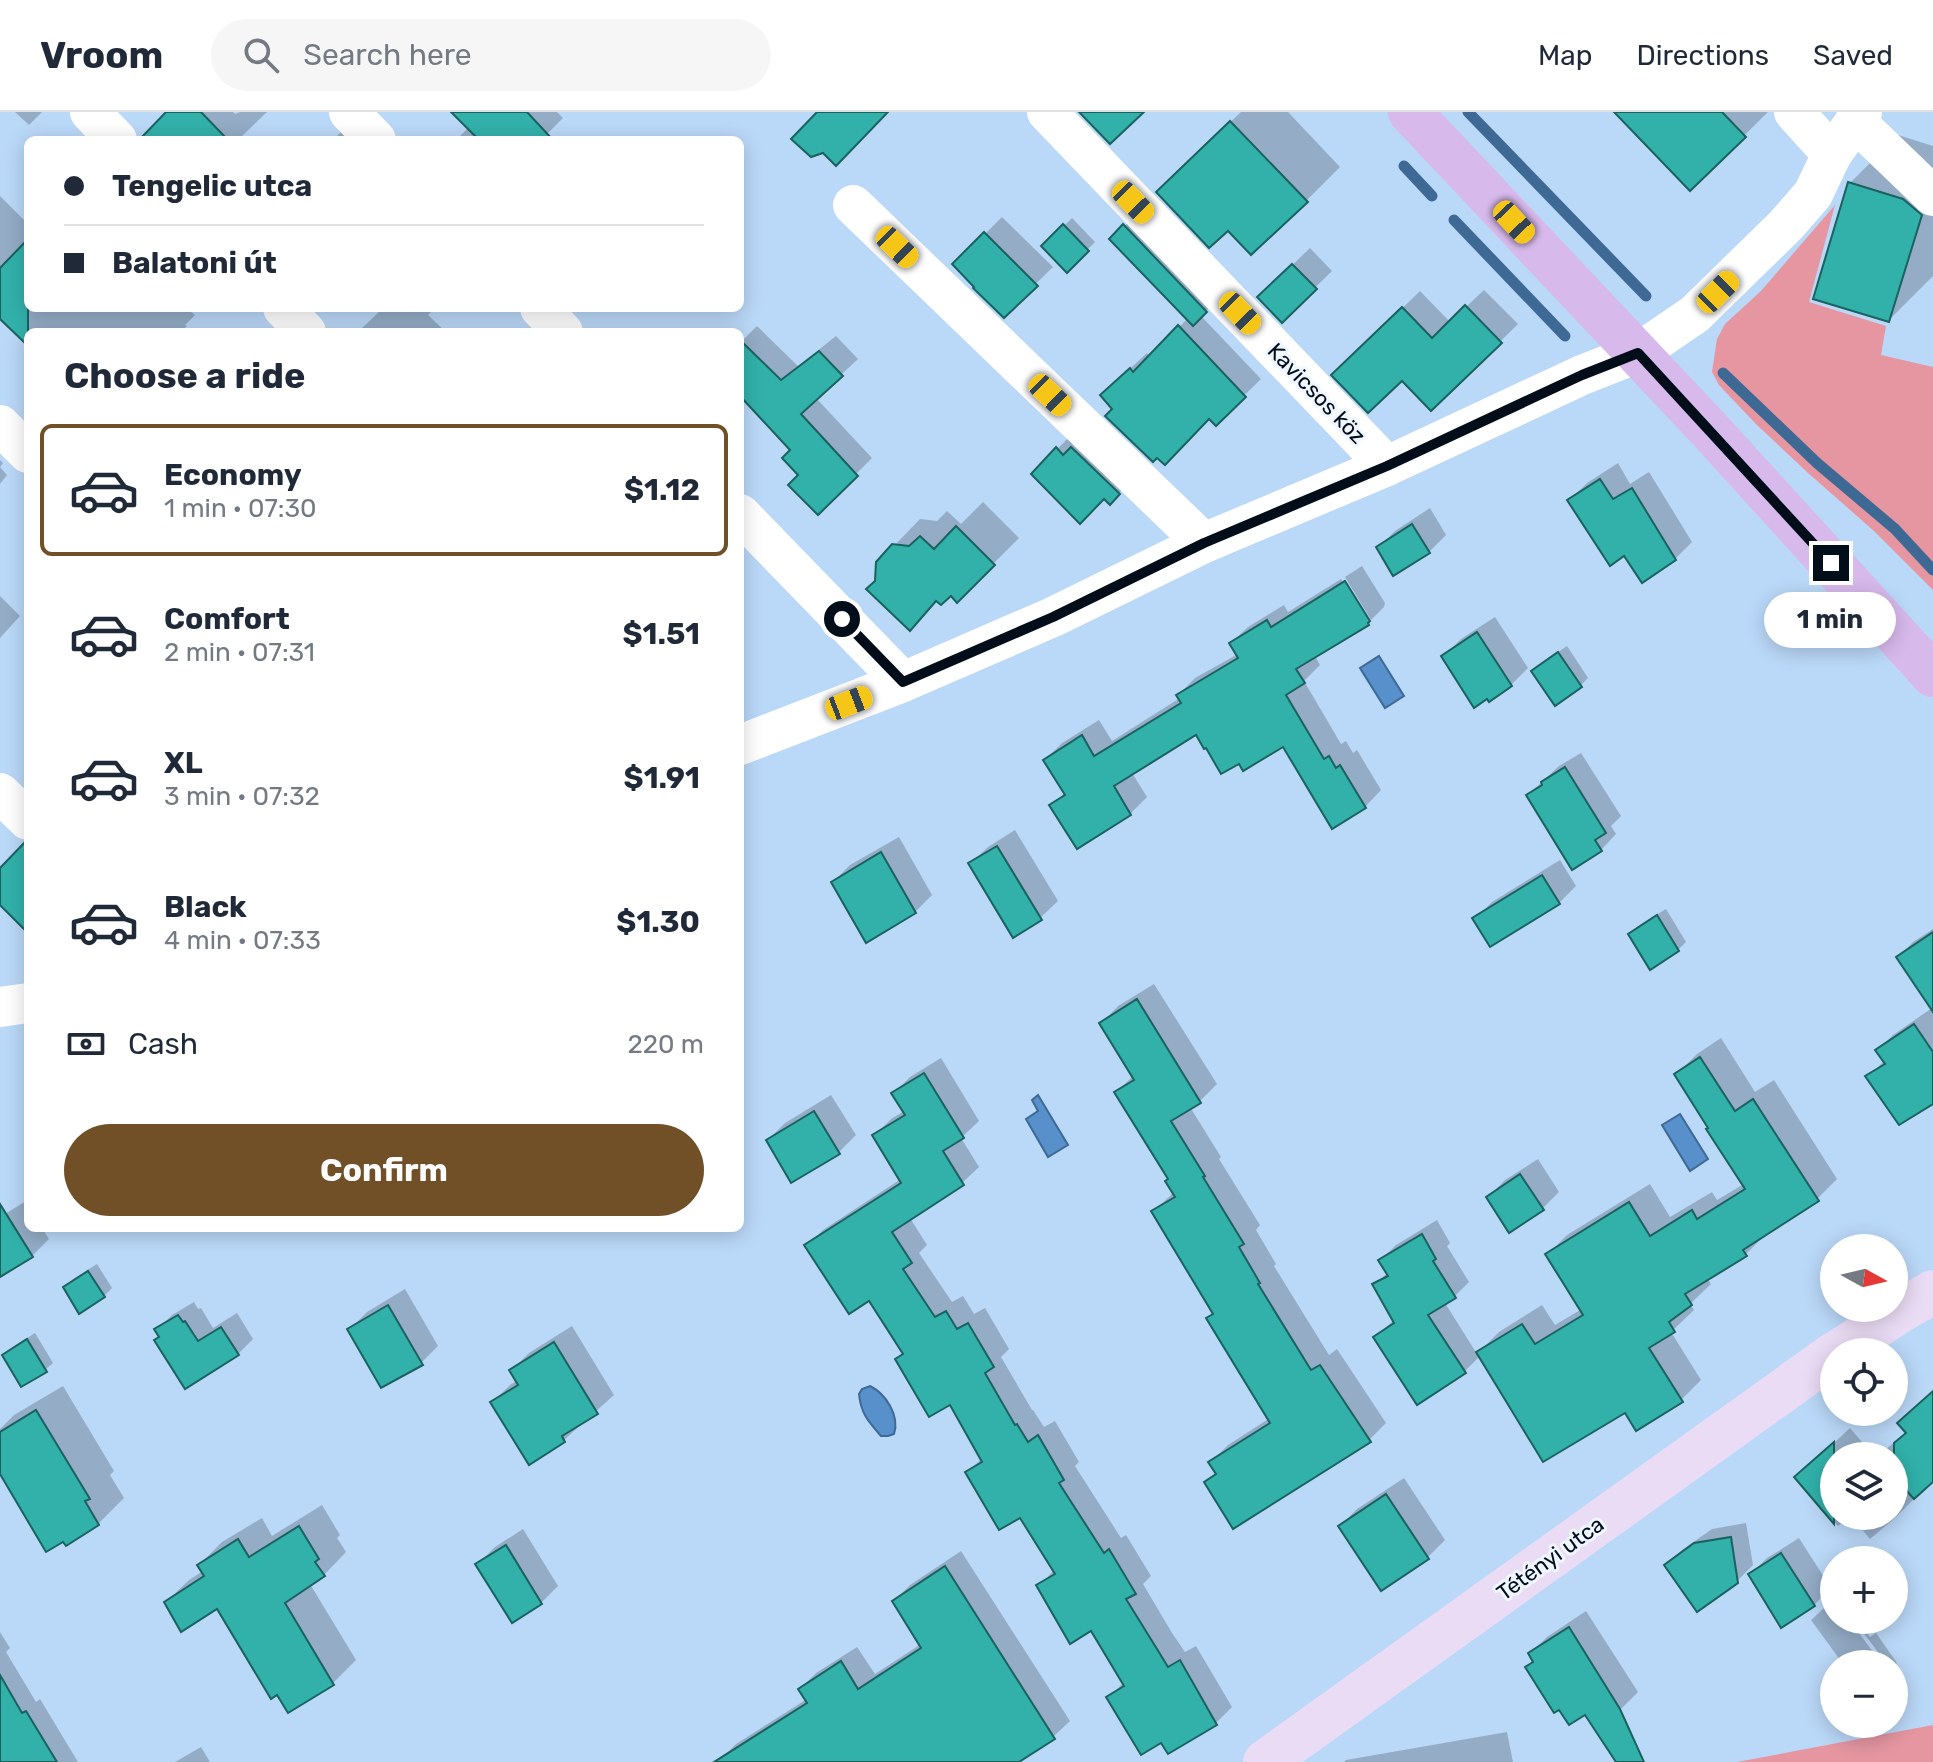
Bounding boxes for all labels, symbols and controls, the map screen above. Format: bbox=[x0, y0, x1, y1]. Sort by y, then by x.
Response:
search box bbox=[211, 19, 771, 91]
text: Vroom bbox=[40, 32, 163, 78]
icon: search bbox=[239, 33, 283, 77]
text: Search here bbox=[303, 37, 472, 73]
text: Map bbox=[1538, 39, 1592, 72]
text: Directions bbox=[1636, 39, 1769, 72]
text: Saved bbox=[1813, 39, 1893, 72]
text: Tengelic utca bbox=[112, 168, 312, 204]
car bbox=[1108, 176, 1158, 228]
car bbox=[1489, 196, 1539, 248]
car bbox=[871, 222, 923, 272]
text: Balatoni út bbox=[112, 245, 277, 281]
car bbox=[1693, 267, 1743, 317]
car bbox=[1215, 287, 1265, 339]
street label: Kavicsos köz bbox=[1262, 337, 1371, 449]
text: Choose a ride bbox=[64, 354, 305, 397]
car bbox=[1024, 370, 1076, 420]
icon: car bbox=[68, 454, 140, 526]
text: Economy bbox=[164, 457, 302, 493]
text: $1.12 bbox=[624, 472, 700, 508]
text: 1 min · 07:30 bbox=[164, 493, 317, 524]
route end bbox=[1813, 545, 1849, 581]
callout: 1 min bbox=[1765, 591, 1897, 647]
icon: car bbox=[68, 598, 140, 670]
text: Comfort bbox=[164, 601, 290, 637]
route start bbox=[824, 601, 860, 637]
text: 1 min bbox=[1797, 604, 1863, 635]
text: $1.51 bbox=[622, 616, 700, 652]
text: 2 min · 07:31 bbox=[164, 637, 315, 668]
car bbox=[822, 683, 876, 723]
icon: car bbox=[68, 742, 140, 814]
text: XL bbox=[164, 745, 203, 781]
text: $1.91 bbox=[624, 760, 700, 796]
text: 3 min · 07:32 bbox=[164, 781, 320, 812]
icon: car bbox=[68, 886, 140, 958]
text: Black bbox=[164, 889, 247, 925]
text: $1.30 bbox=[616, 904, 700, 940]
text: 4 min · 07:33 bbox=[164, 925, 321, 956]
icon: cash bbox=[64, 1022, 108, 1066]
text: Cash bbox=[128, 1026, 198, 1062]
text: 220 m bbox=[627, 1029, 704, 1060]
button: Confirm bbox=[64, 1124, 704, 1216]
north arrow bbox=[1820, 1234, 1908, 1322]
map controls bbox=[1820, 1234, 1908, 1738]
button: locate bbox=[1820, 1338, 1908, 1426]
button: layers bbox=[1820, 1442, 1908, 1530]
street label: Tétényi utca bbox=[1491, 1511, 1609, 1606]
button: + bbox=[1820, 1546, 1908, 1634]
button: − bbox=[1820, 1650, 1908, 1738]

